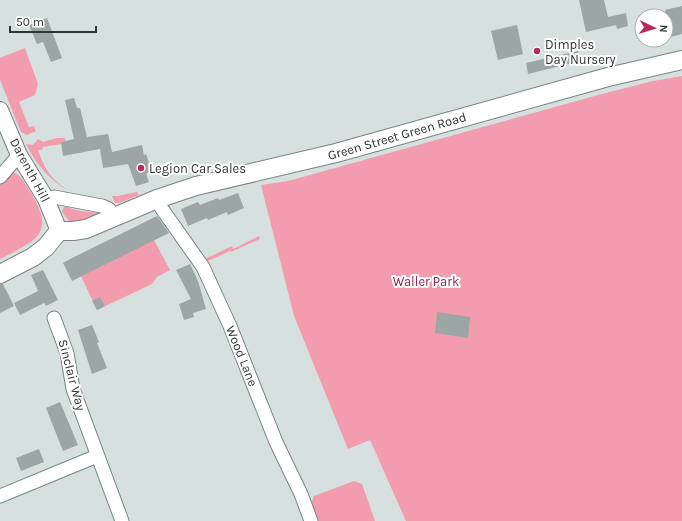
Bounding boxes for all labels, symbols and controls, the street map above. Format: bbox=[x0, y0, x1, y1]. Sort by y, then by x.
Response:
scale bar bbox=[10, 8, 96, 34]
north arrow bbox=[634, 8, 674, 48]
text: 50 m bbox=[16, 15, 44, 29]
text: N bbox=[657, 24, 670, 33]
place label: Dimples Day Nursery bbox=[545, 37, 616, 67]
marker: Dimples Day Nursery bbox=[532, 46, 542, 56]
street label: Green Street Green Road bbox=[326, 109, 468, 163]
street label: Darenth Hill bbox=[7, 135, 53, 205]
place label: Legion Car Sales bbox=[149, 161, 246, 176]
marker: Legion Car Sales bbox=[136, 163, 146, 173]
park label: Waller Park bbox=[393, 274, 459, 289]
street label: Wood Lane bbox=[223, 324, 261, 389]
street label: Sinclair Way bbox=[55, 338, 89, 412]

